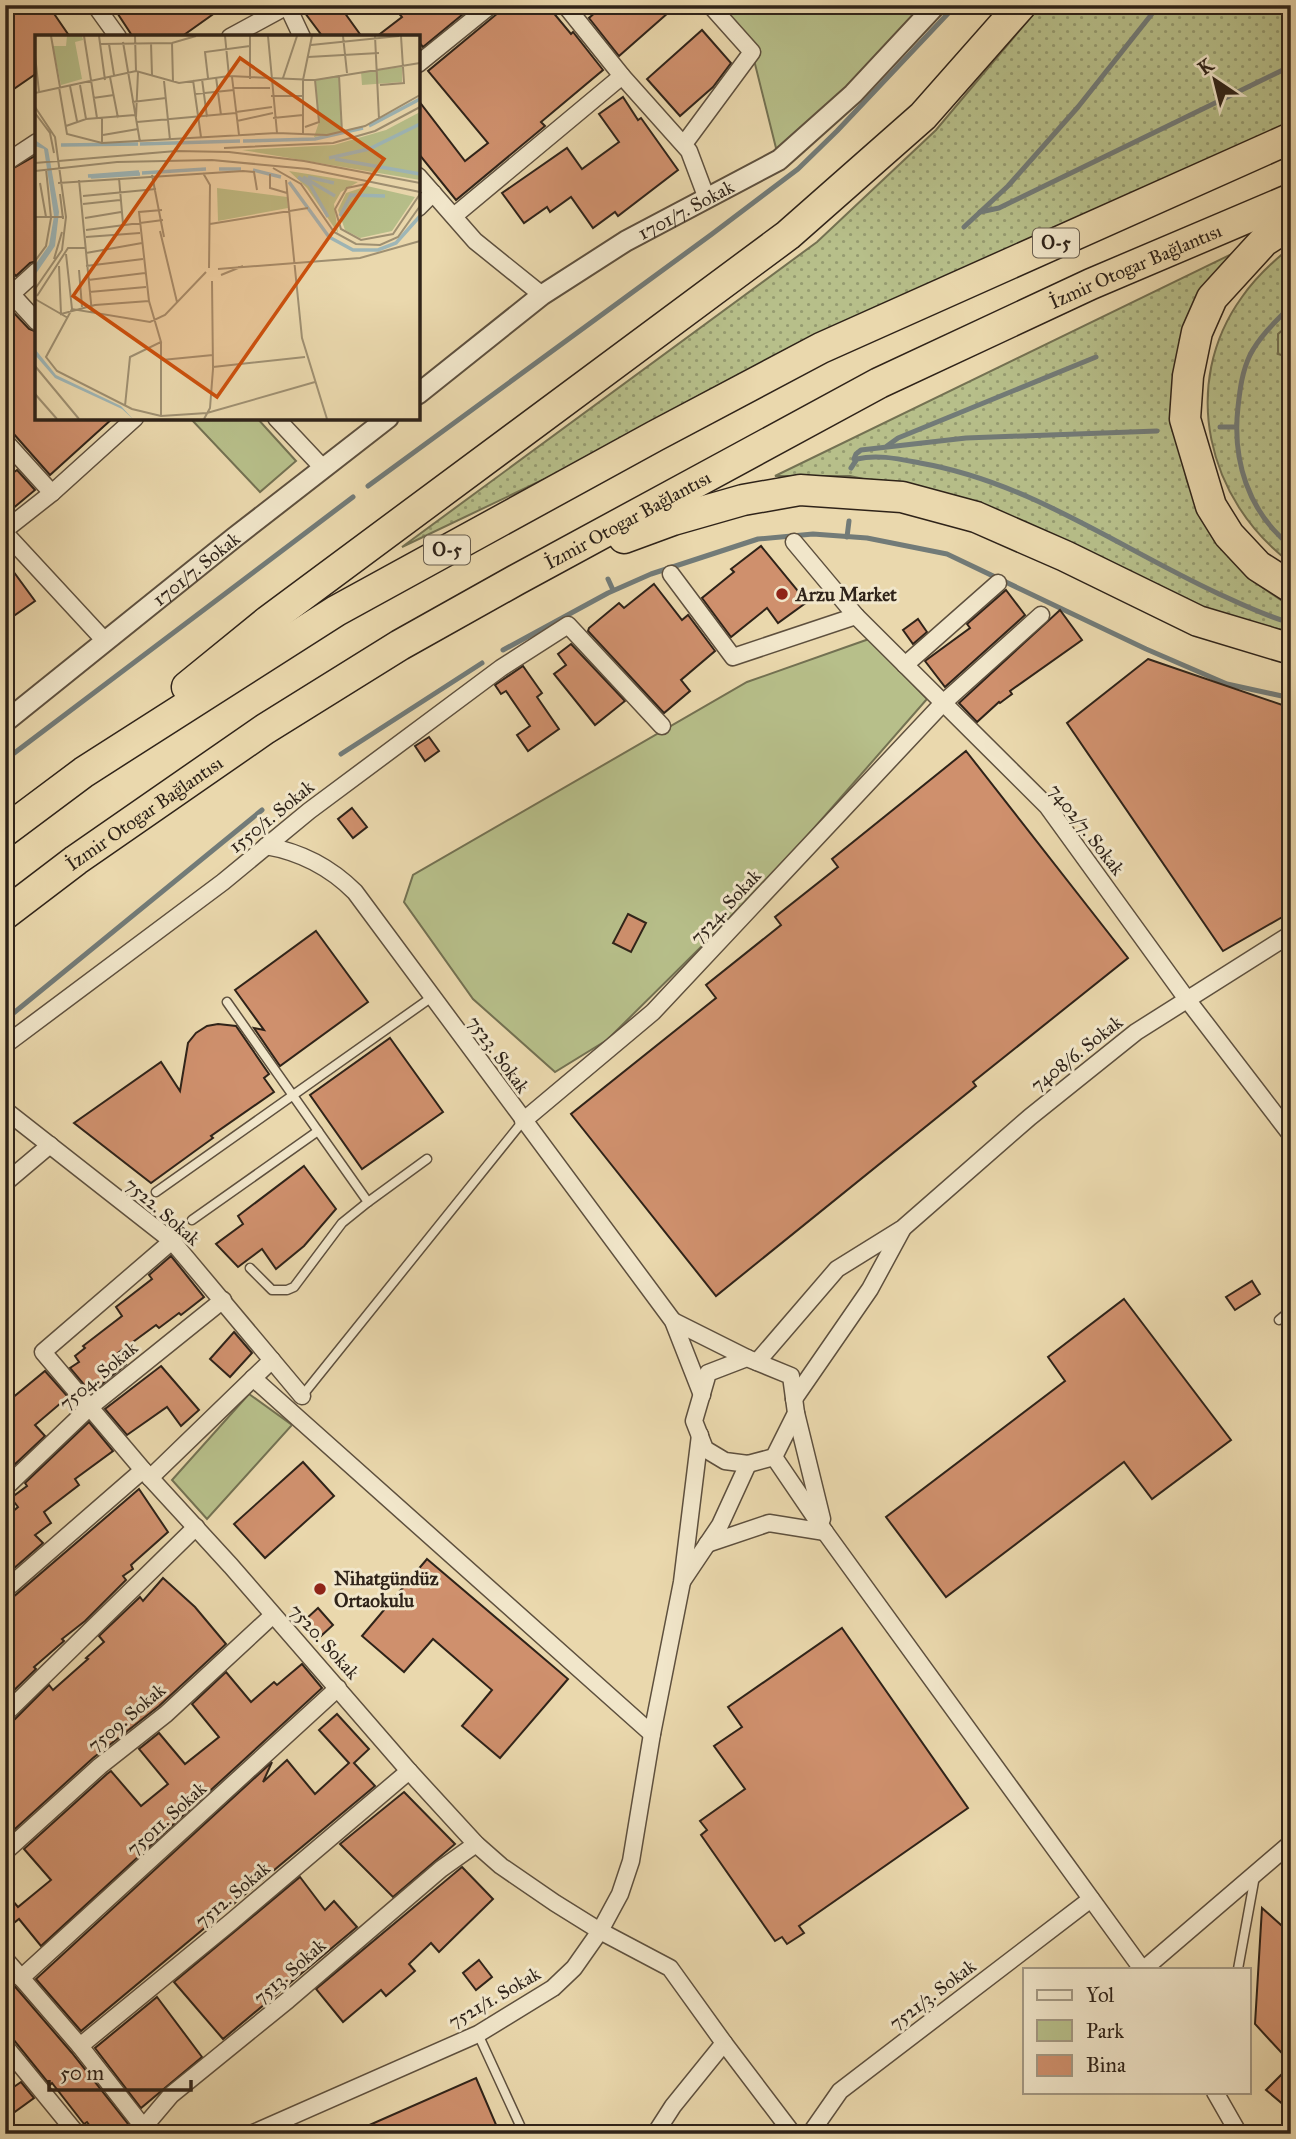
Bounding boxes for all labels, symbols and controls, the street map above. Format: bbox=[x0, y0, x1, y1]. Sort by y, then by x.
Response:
inset map bbox=[35, 35, 420, 420]
north arrow bbox=[1180, 46, 1250, 116]
text: K bbox=[1193, 52, 1219, 80]
street label: 1701/7. Sokak bbox=[634, 175, 738, 245]
street label: İzmir Otogar Bağlantısı bbox=[1046, 219, 1225, 314]
road number: O-5 bbox=[1033, 229, 1079, 258]
street label: İzmir Otogar Bağlantısı bbox=[541, 466, 715, 574]
street label: 1701/7. Sokak bbox=[148, 527, 245, 611]
road number: O-5 bbox=[424, 536, 470, 564]
place label: Arzu Market bbox=[794, 583, 897, 606]
marker: Arzu Market bbox=[774, 586, 790, 602]
street label: İzmir Otogar Bağlantısı bbox=[61, 751, 227, 876]
street label: 1550/1. Sokak bbox=[224, 775, 319, 858]
street label: 7402/7. Sokak bbox=[1044, 779, 1130, 880]
street label: 7524. Sokak bbox=[685, 864, 766, 948]
street label: 7408/6. Sokak bbox=[1026, 1010, 1127, 1096]
street label: 7523. Sokak bbox=[463, 1011, 535, 1098]
street label: 7522. Sokak bbox=[120, 1172, 205, 1250]
street label: 7504. Sokak bbox=[54, 1336, 142, 1415]
place label: Nihatgündüz Ortaokulu bbox=[334, 1567, 439, 1612]
marker: Nihatgündüz Ortaokulu bbox=[312, 1581, 328, 1597]
street label: 7520. Sokak bbox=[285, 1599, 365, 1684]
street label: 7509. Sokak bbox=[83, 1678, 170, 1757]
street label: 75011. Sokak bbox=[122, 1777, 211, 1860]
street label: 7512. Sokak bbox=[190, 1856, 275, 1932]
street label: 7513. Sokak bbox=[248, 1934, 330, 2009]
street label: 7521/3. Sokak bbox=[884, 1954, 980, 2035]
street label: 7521/1. Sokak bbox=[444, 1962, 545, 2033]
legend bbox=[1023, 1968, 1250, 2094]
text: Yol bbox=[1086, 1982, 1115, 2008]
text: Park bbox=[1086, 2018, 1124, 2044]
scale bar bbox=[49, 2048, 191, 2092]
text: Bina bbox=[1086, 2052, 1126, 2078]
text: 50 m bbox=[60, 2060, 105, 2086]

